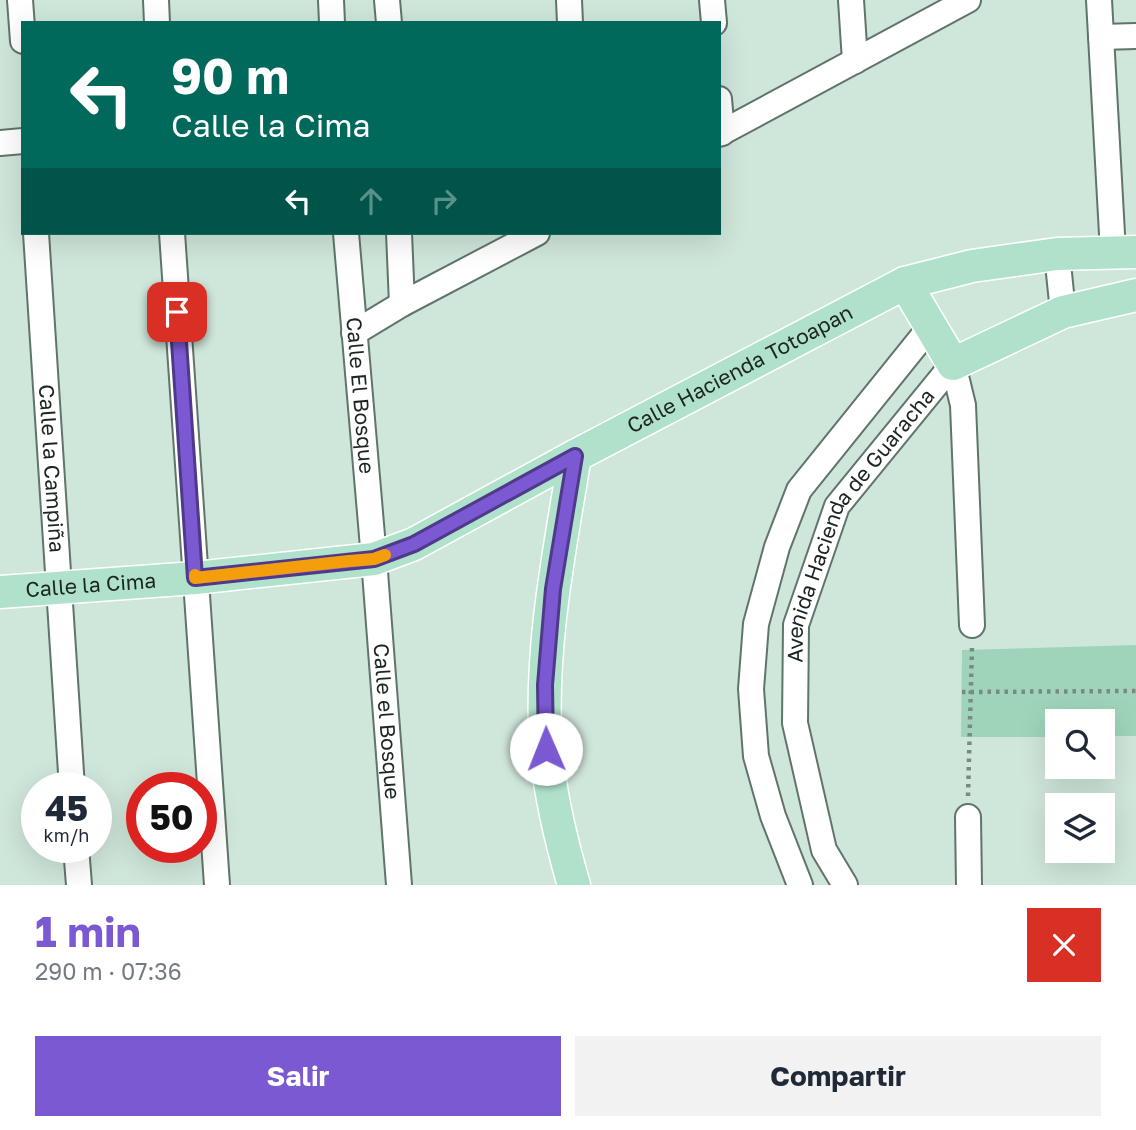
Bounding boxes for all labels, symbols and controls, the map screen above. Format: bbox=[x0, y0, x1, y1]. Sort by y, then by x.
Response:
text: 90 m bbox=[171, 46, 289, 105]
icon: left bbox=[56, 49, 147, 140]
text: Calle la Cima bbox=[171, 106, 371, 144]
icon: left bbox=[279, 182, 317, 220]
icon: ahead bbox=[352, 182, 390, 220]
icon: right bbox=[425, 182, 463, 220]
pin bbox=[147, 282, 207, 342]
icon: arrive bbox=[158, 293, 196, 331]
street label: Calle Hacienda Totoapan bbox=[622, 299, 857, 438]
street label: Calle El Bosque bbox=[341, 316, 381, 475]
street label: Calle la Campiña bbox=[34, 383, 71, 554]
street label: Avenida Hacienda de Guaracha bbox=[782, 383, 940, 663]
street label: Calle la Cima bbox=[24, 567, 157, 602]
street label: Calle el Bosque bbox=[368, 642, 406, 800]
map controls bbox=[1045, 709, 1115, 863]
button: search bbox=[1045, 709, 1115, 779]
position arrow bbox=[509, 712, 583, 786]
speed limit sign: 50 bbox=[126, 772, 217, 863]
text: 45 bbox=[45, 787, 88, 829]
button: layers bbox=[1045, 793, 1115, 863]
text: km/h bbox=[44, 824, 89, 846]
text: 1 min bbox=[35, 906, 141, 956]
button: close bbox=[1027, 908, 1101, 982]
text: 290 m · 07:36 bbox=[35, 957, 182, 985]
button: Salir bbox=[35, 1036, 561, 1116]
button: Compartir bbox=[575, 1036, 1101, 1116]

